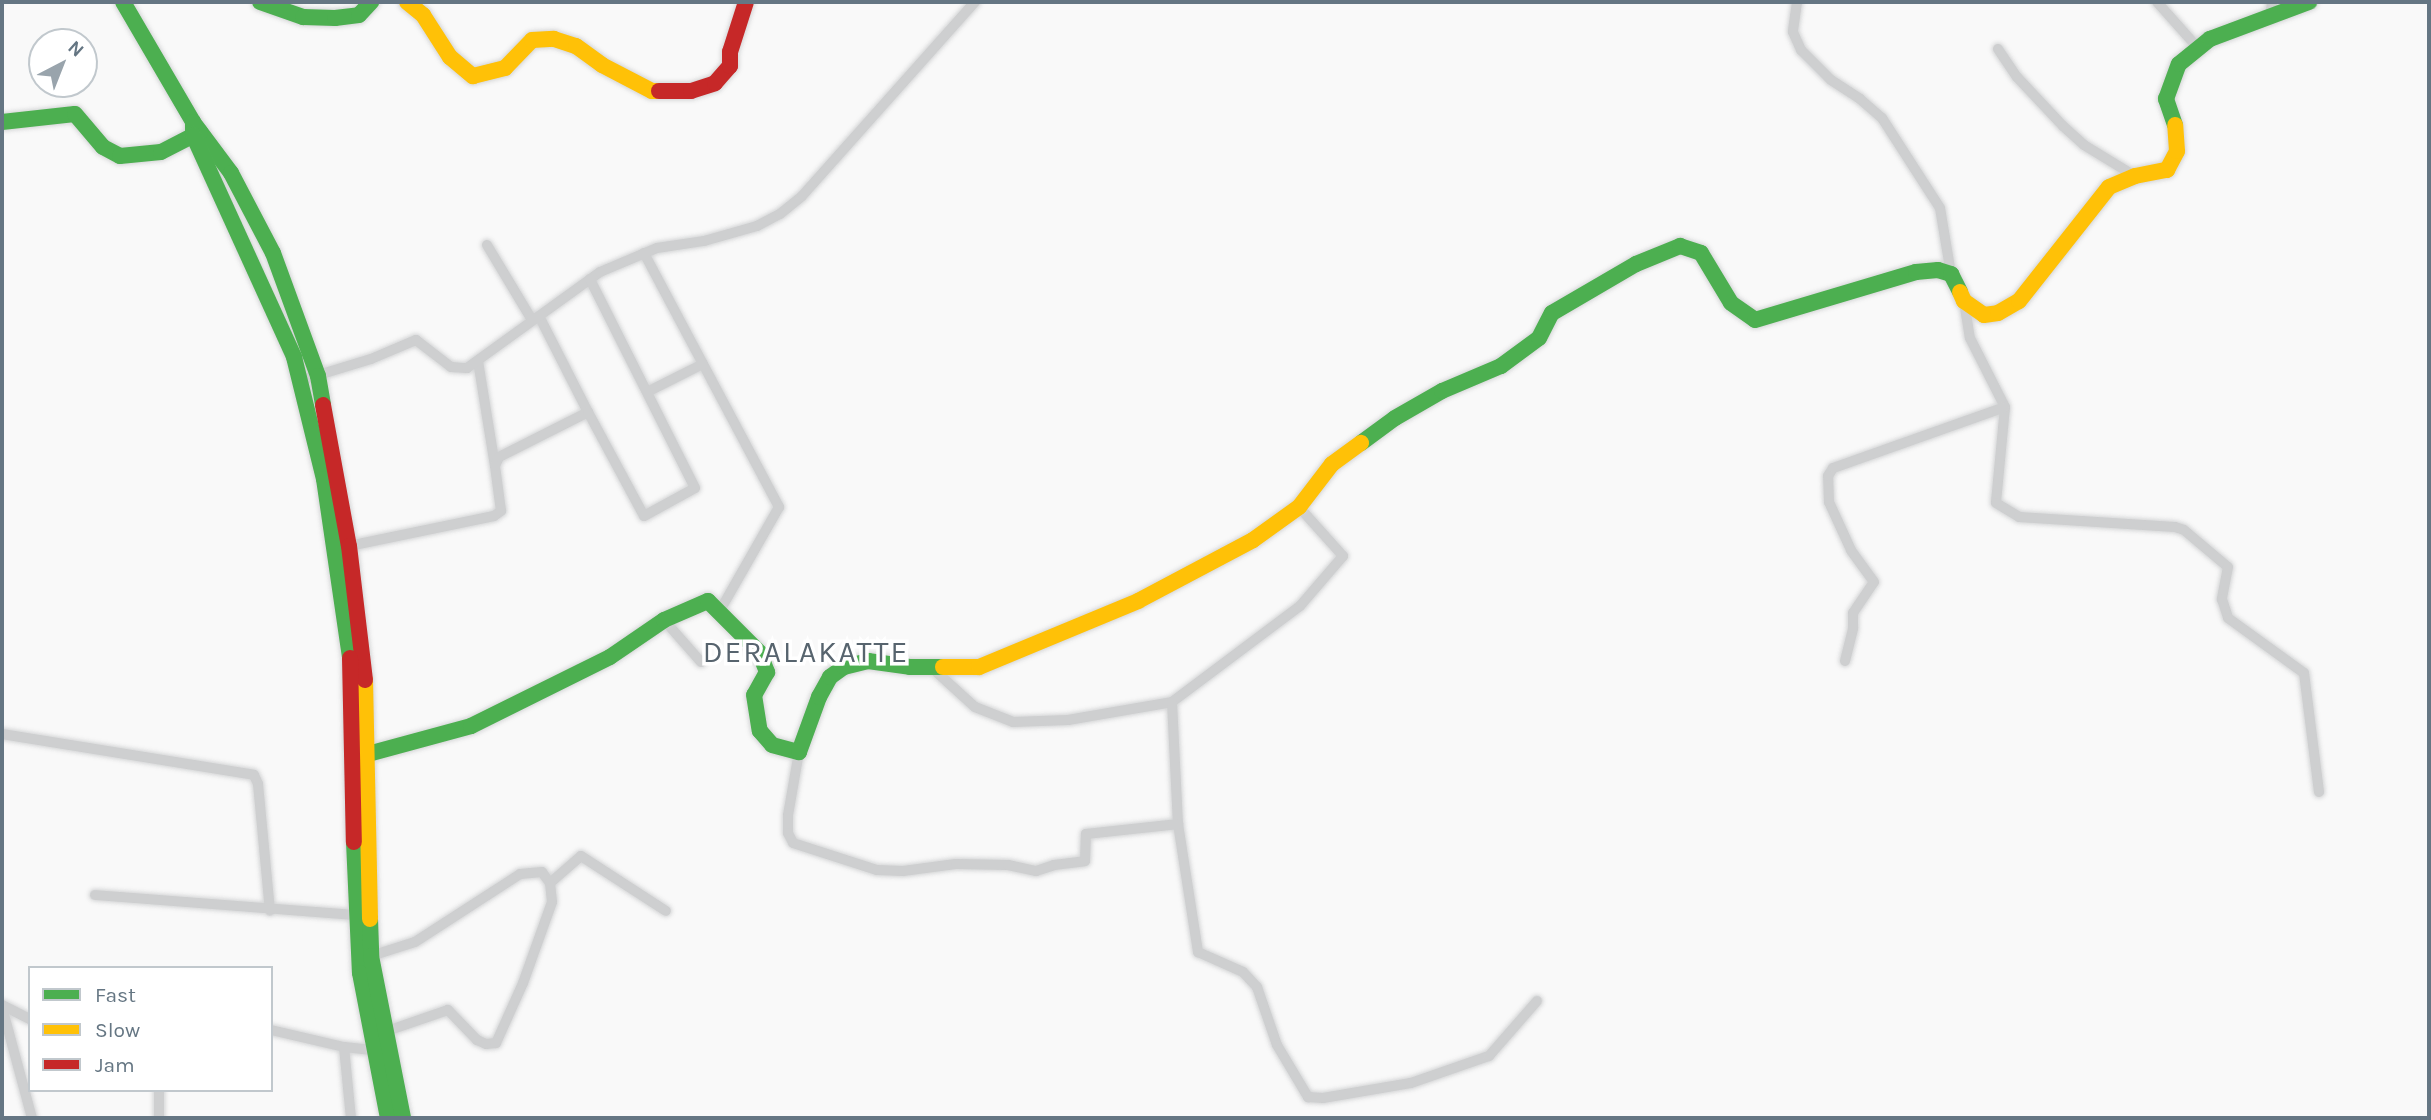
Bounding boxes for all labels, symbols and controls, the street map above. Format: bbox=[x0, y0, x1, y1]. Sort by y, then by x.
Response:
north arrow bbox=[28, 28, 98, 98]
text: N bbox=[63, 36, 88, 62]
district label: DERALAKATTE bbox=[704, 634, 908, 670]
legend bbox=[28, 966, 273, 1092]
text: Fast bbox=[95, 983, 136, 1007]
text: Slow bbox=[95, 1018, 140, 1042]
text: Jam bbox=[95, 1053, 135, 1077]

